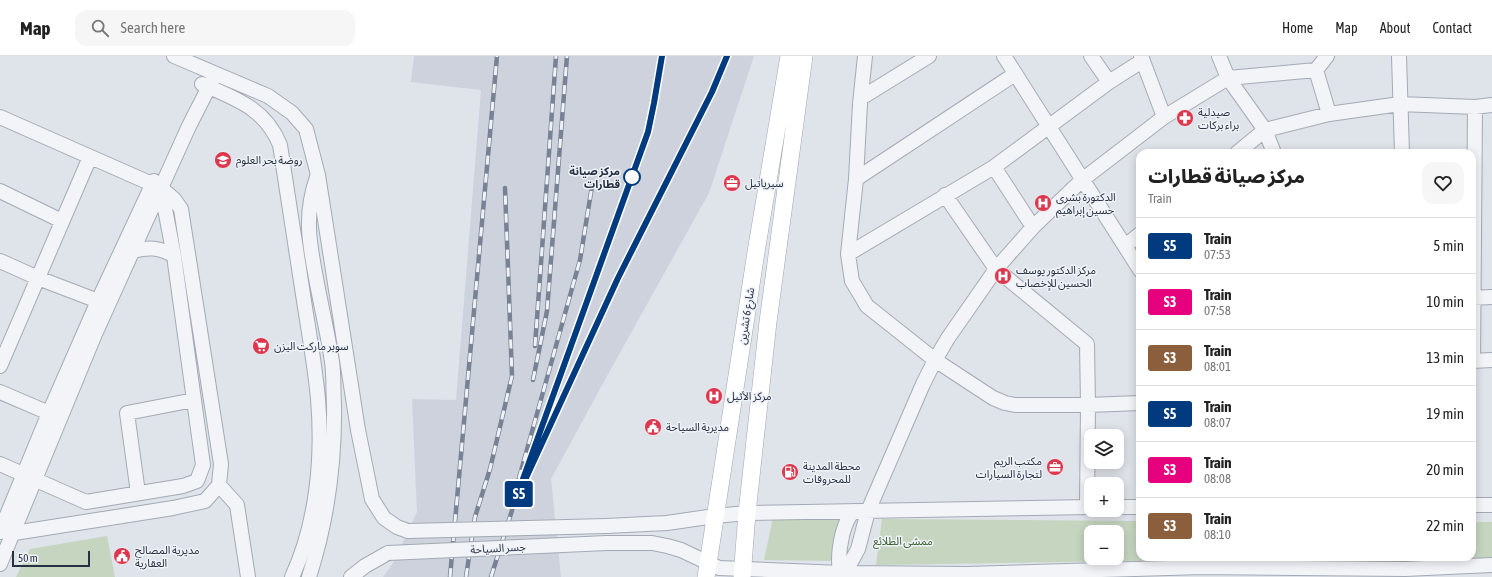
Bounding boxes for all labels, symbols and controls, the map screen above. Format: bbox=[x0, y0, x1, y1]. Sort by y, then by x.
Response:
search box bbox=[75, 10, 355, 46]
text: Map bbox=[20, 17, 51, 39]
icon: search bbox=[89, 17, 111, 39]
text: Search here bbox=[121, 19, 185, 36]
text: Home bbox=[1282, 20, 1313, 36]
text: Map bbox=[1335, 20, 1358, 36]
text: About bbox=[1380, 20, 1411, 36]
text: Contact bbox=[1433, 20, 1472, 36]
place label: صيدلية براء بركات bbox=[1198, 106, 1239, 132]
pharmacy icon: صيدلية براء بركات bbox=[1175, 108, 1195, 128]
school or university icon: روضة بحر العلوم bbox=[213, 150, 233, 170]
place label: روضة بحر العلوم bbox=[236, 154, 303, 168]
button: heart bbox=[1422, 162, 1464, 204]
place label: مركز صيانة قطارات bbox=[569, 165, 620, 191]
text: مركز صيانة قطارات bbox=[1148, 165, 1305, 187]
marker: مركز صيانة قطارات bbox=[623, 168, 641, 186]
office icon: سيرياتيل bbox=[722, 173, 742, 193]
place label: سيرياتيل bbox=[745, 177, 784, 190]
place label: الدكتورة بشرى حسين إبراهيم bbox=[1056, 191, 1116, 219]
text: Train bbox=[1148, 191, 1172, 206]
hospital icon: الدكتورة بشرى حسين إبراهيم bbox=[1033, 193, 1053, 213]
text: Train bbox=[1204, 230, 1232, 247]
text: 5 min bbox=[1433, 237, 1464, 254]
text: S5 bbox=[1164, 238, 1176, 254]
text: 07:53 bbox=[1204, 247, 1231, 262]
place label: مركز الدكتور يوسف الحسين للإخصاب bbox=[1016, 264, 1096, 291]
hospital icon: مركز الدكتور يوسف الحسين للإخصاب bbox=[993, 266, 1013, 286]
street label: شارع 6 تشرين bbox=[736, 286, 758, 346]
text: Train bbox=[1204, 286, 1232, 303]
text: 10 min bbox=[1426, 293, 1464, 310]
text: S3 bbox=[1164, 294, 1176, 310]
text: 07:58 bbox=[1204, 303, 1231, 318]
supermarket icon: سوبر ماركت اليزن bbox=[251, 336, 271, 356]
place label: سوبر ماركت اليزن bbox=[274, 340, 349, 353]
text: Train bbox=[1204, 342, 1232, 359]
text: 13 min bbox=[1426, 349, 1464, 366]
text: S3 bbox=[1164, 350, 1176, 366]
text: 08:01 bbox=[1204, 359, 1231, 374]
hospital icon: مركز الأثيل bbox=[704, 386, 724, 406]
place label: مركز الأثيل bbox=[727, 390, 772, 403]
text: Train bbox=[1204, 398, 1232, 415]
text: 19 min bbox=[1426, 405, 1464, 422]
text: S5 bbox=[1164, 406, 1176, 422]
text: 08:07 bbox=[1204, 415, 1231, 430]
public building icon: مديرية السياحة bbox=[643, 417, 663, 437]
place label: مديرية السياحة bbox=[666, 421, 729, 434]
map controls bbox=[1084, 429, 1124, 565]
button: layers bbox=[1084, 429, 1124, 469]
text: Train bbox=[1204, 454, 1232, 471]
place label: مكتب الريم لتجارة السيارات bbox=[976, 455, 1042, 481]
office icon: مكتب الريم لتجارة السيارات bbox=[1045, 457, 1065, 477]
place label: محطة المدينة للمحروقات bbox=[803, 460, 861, 486]
text: 20 min bbox=[1426, 461, 1464, 478]
fuel station icon: محطة المدينة للمحروقات bbox=[780, 462, 800, 482]
text: S3 bbox=[1164, 462, 1176, 478]
text: 08:08 bbox=[1204, 471, 1231, 486]
button: + bbox=[1084, 477, 1124, 517]
line badge: S5 bbox=[501, 481, 537, 507]
text: S5 bbox=[513, 486, 525, 502]
text: Train bbox=[1204, 510, 1232, 527]
text: 22 min bbox=[1426, 517, 1464, 534]
text: S3 bbox=[1164, 518, 1176, 534]
button: − bbox=[1084, 525, 1124, 565]
text: 08:10 bbox=[1204, 527, 1231, 542]
park label: ممشى الطلائع bbox=[873, 535, 933, 549]
street label: جسر السياحة bbox=[470, 541, 527, 557]
place label: مديرية المصالح العقارية bbox=[135, 544, 200, 570]
public building icon: مديرية المصالح العقارية bbox=[112, 546, 132, 566]
scale bar bbox=[12, 549, 90, 568]
text: 50 m bbox=[18, 552, 38, 564]

